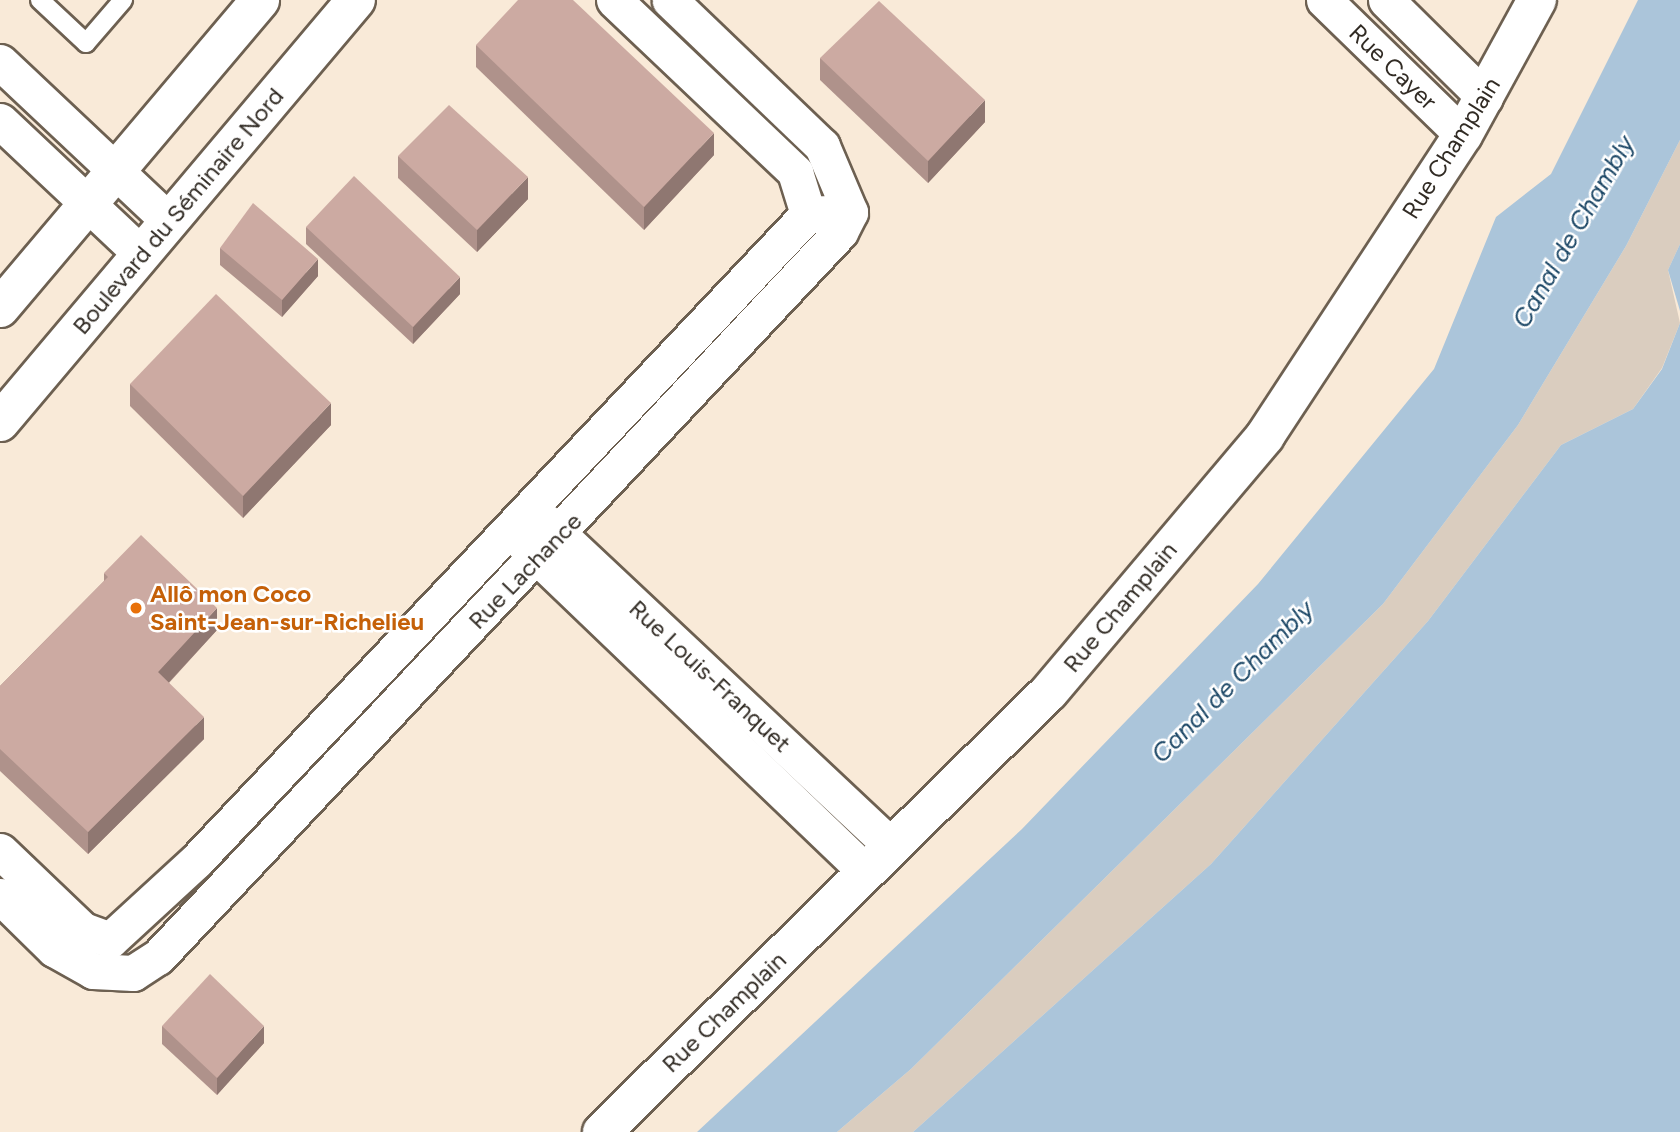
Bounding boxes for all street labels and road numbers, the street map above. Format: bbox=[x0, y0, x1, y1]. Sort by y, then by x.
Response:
street label: Rue Cayer bbox=[1343, 18, 1443, 116]
street label: Rue Champlain bbox=[1396, 72, 1506, 224]
street label: Boulevard du Séminaire Nord bbox=[66, 82, 290, 340]
street label: Rue Lachance bbox=[462, 507, 588, 635]
street label: Rue Champlain bbox=[1057, 536, 1183, 678]
street label: Rue Louis-Franquet bbox=[623, 594, 797, 758]
street label: Rue Champlain bbox=[656, 946, 792, 1078]

